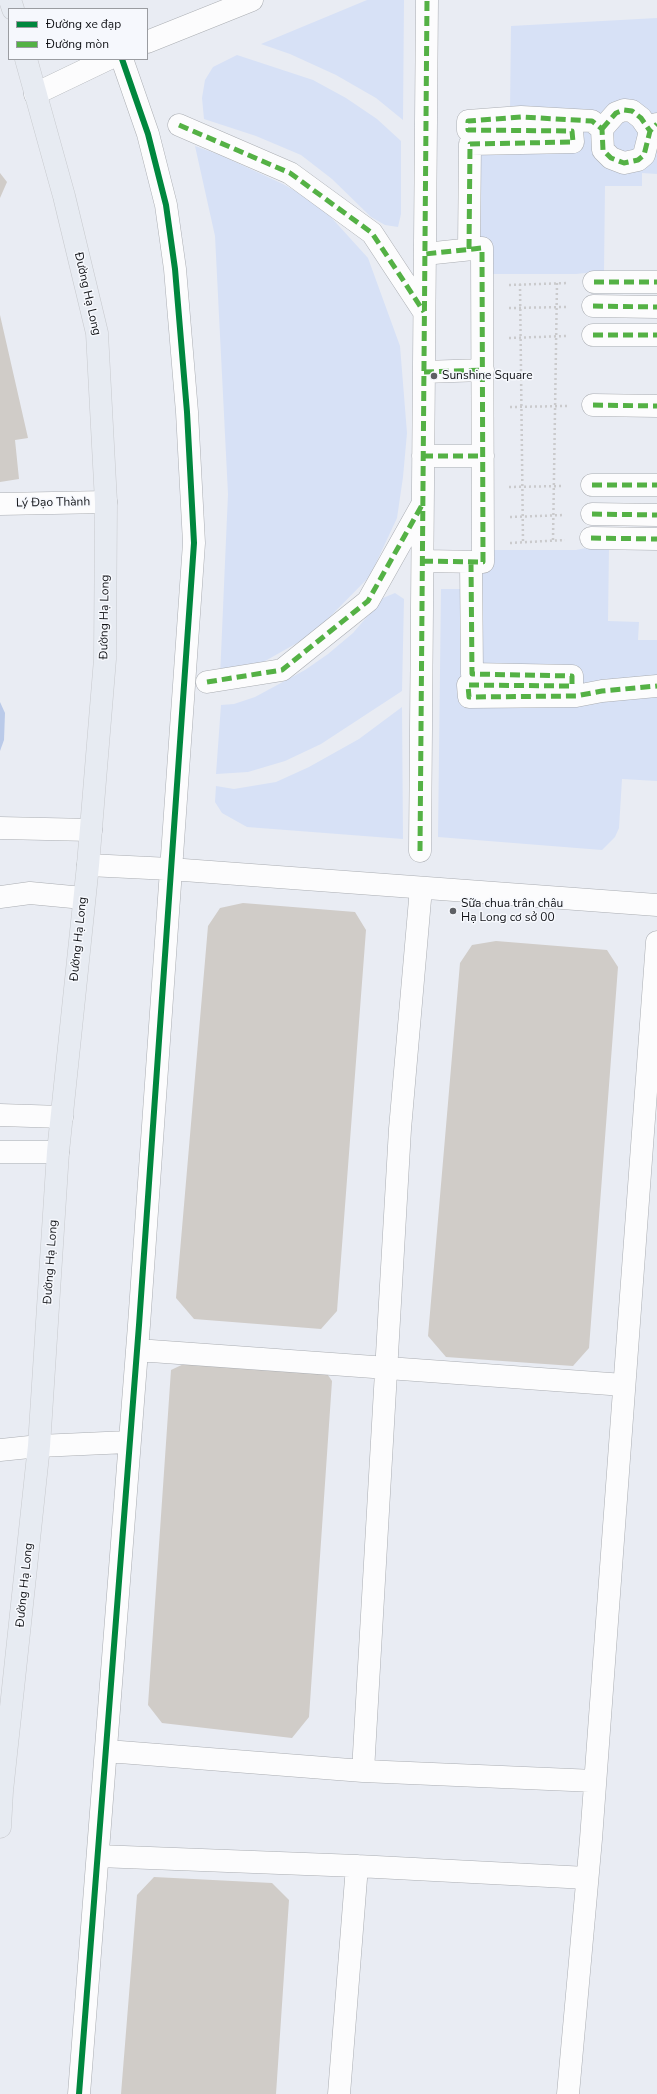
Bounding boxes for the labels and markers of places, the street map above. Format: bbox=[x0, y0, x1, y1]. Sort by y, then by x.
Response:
place label: Sunshine Square bbox=[442, 369, 533, 383]
marker: Sunshine Square bbox=[429, 371, 439, 381]
place label: Sữa chua trân châu Hạ Long cơ sở 00 bbox=[461, 897, 563, 925]
marker: Sữa chua trân châu Hạ Long cơ sở 00 bbox=[448, 906, 458, 916]

